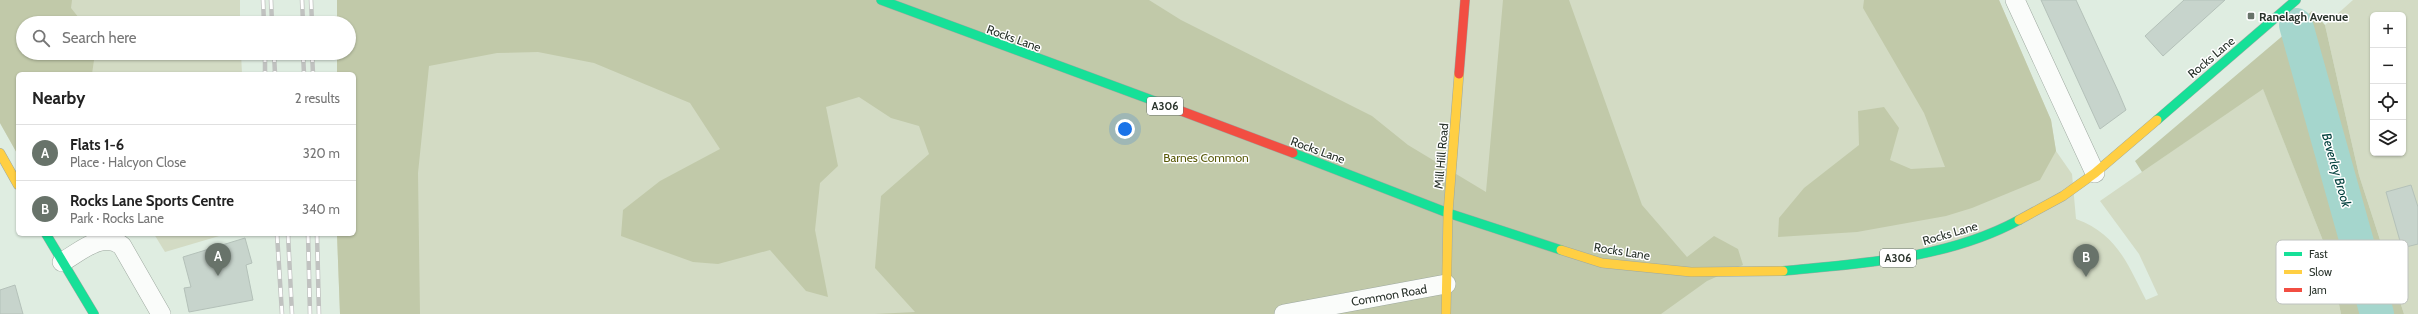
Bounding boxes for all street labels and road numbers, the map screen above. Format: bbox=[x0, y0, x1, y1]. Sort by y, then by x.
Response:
street label: Rocks Lane bbox=[985, 21, 1043, 55]
street label: Rocks Lane bbox=[2184, 33, 2238, 81]
road number: A306 bbox=[1147, 97, 1183, 115]
street label: Mill Hill Road bbox=[1431, 123, 1451, 189]
street label: Rocks Lane bbox=[1289, 133, 1347, 167]
street label: Rocks Lane bbox=[1921, 218, 1979, 248]
street label: Rocks Lane bbox=[1593, 239, 1651, 263]
road number: A306 bbox=[1880, 249, 1916, 267]
street label: Common Road bbox=[1350, 281, 1428, 309]

